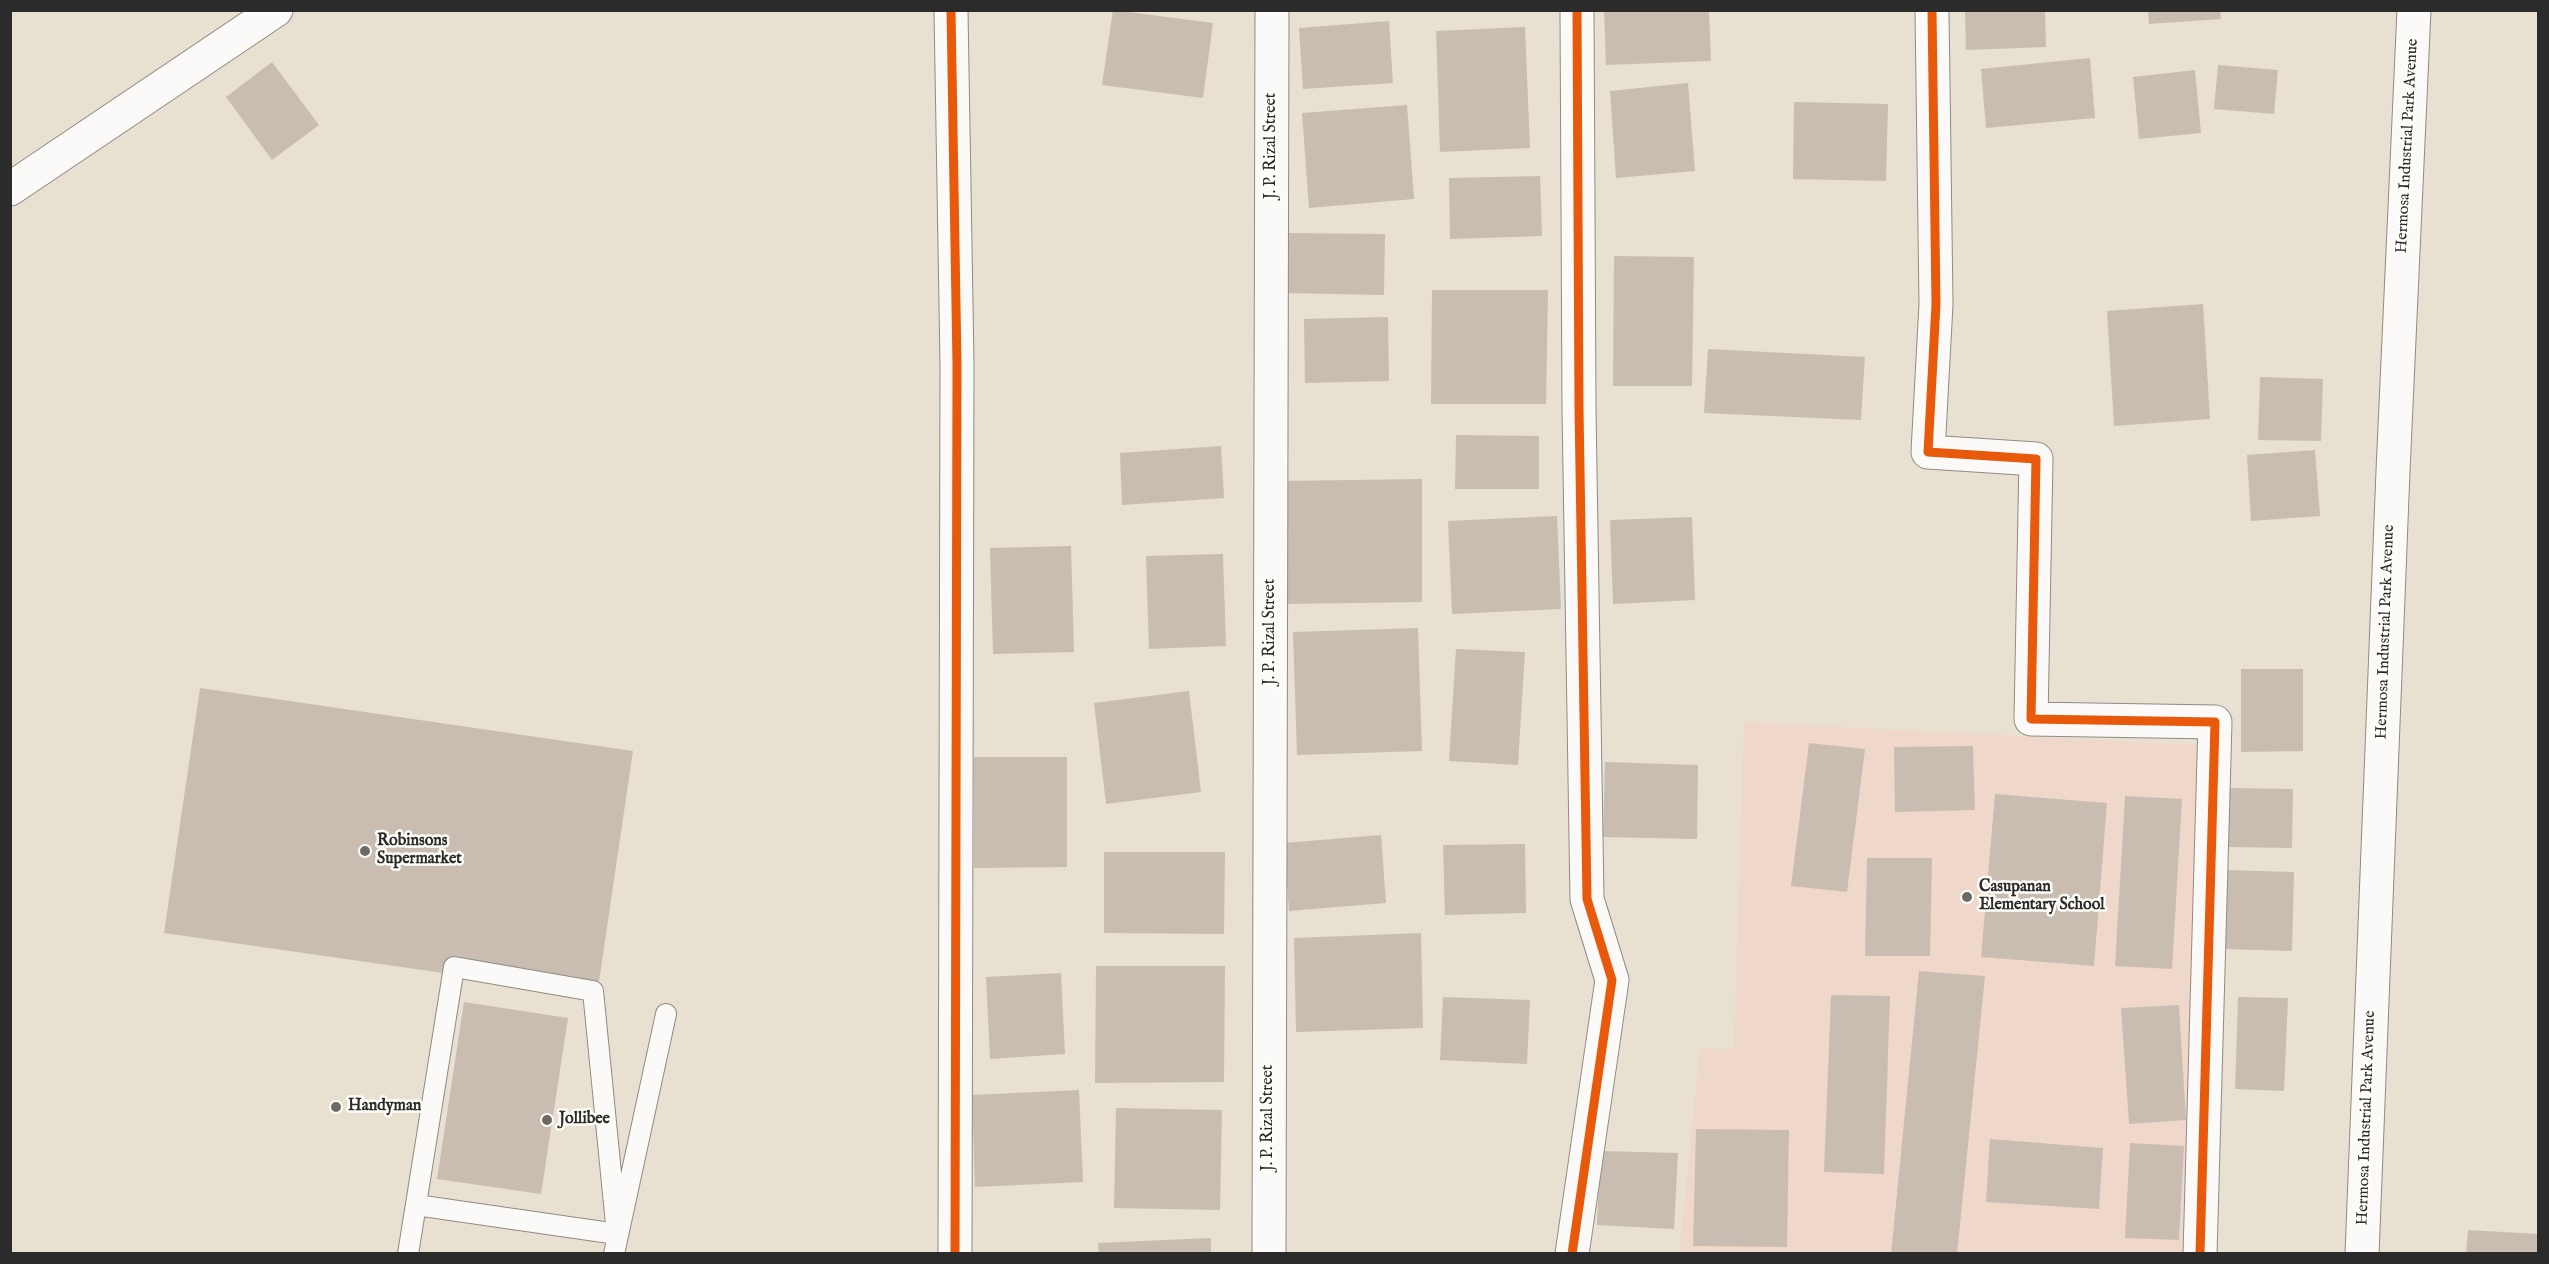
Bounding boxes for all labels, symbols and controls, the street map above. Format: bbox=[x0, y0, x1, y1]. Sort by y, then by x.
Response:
street label: Hermosa Industrial Park Avenue bbox=[2393, 38, 2423, 254]
street label: J. P. Rizal Street bbox=[1262, 93, 1282, 199]
street label: Hermosa Industrial Park Avenue bbox=[2373, 524, 2399, 740]
street label: J. P. Rizal Street bbox=[1261, 579, 1281, 685]
place label: Robinsons Supermarket bbox=[377, 832, 462, 870]
marker: Robinsons Supermarket bbox=[358, 844, 372, 858]
place label: Casupanan Elementary School bbox=[1979, 878, 2105, 916]
marker: Casupanan Elementary School bbox=[1960, 890, 1974, 904]
street label: Hermosa Industrial Park Avenue bbox=[2354, 1010, 2380, 1226]
street label: J. P. Rizal Street bbox=[1259, 1065, 1279, 1171]
place label: Handyman bbox=[348, 1097, 421, 1117]
marker: Handyman bbox=[329, 1100, 343, 1114]
place label: Jollibee bbox=[559, 1110, 610, 1130]
marker: Jollibee bbox=[540, 1113, 554, 1127]

